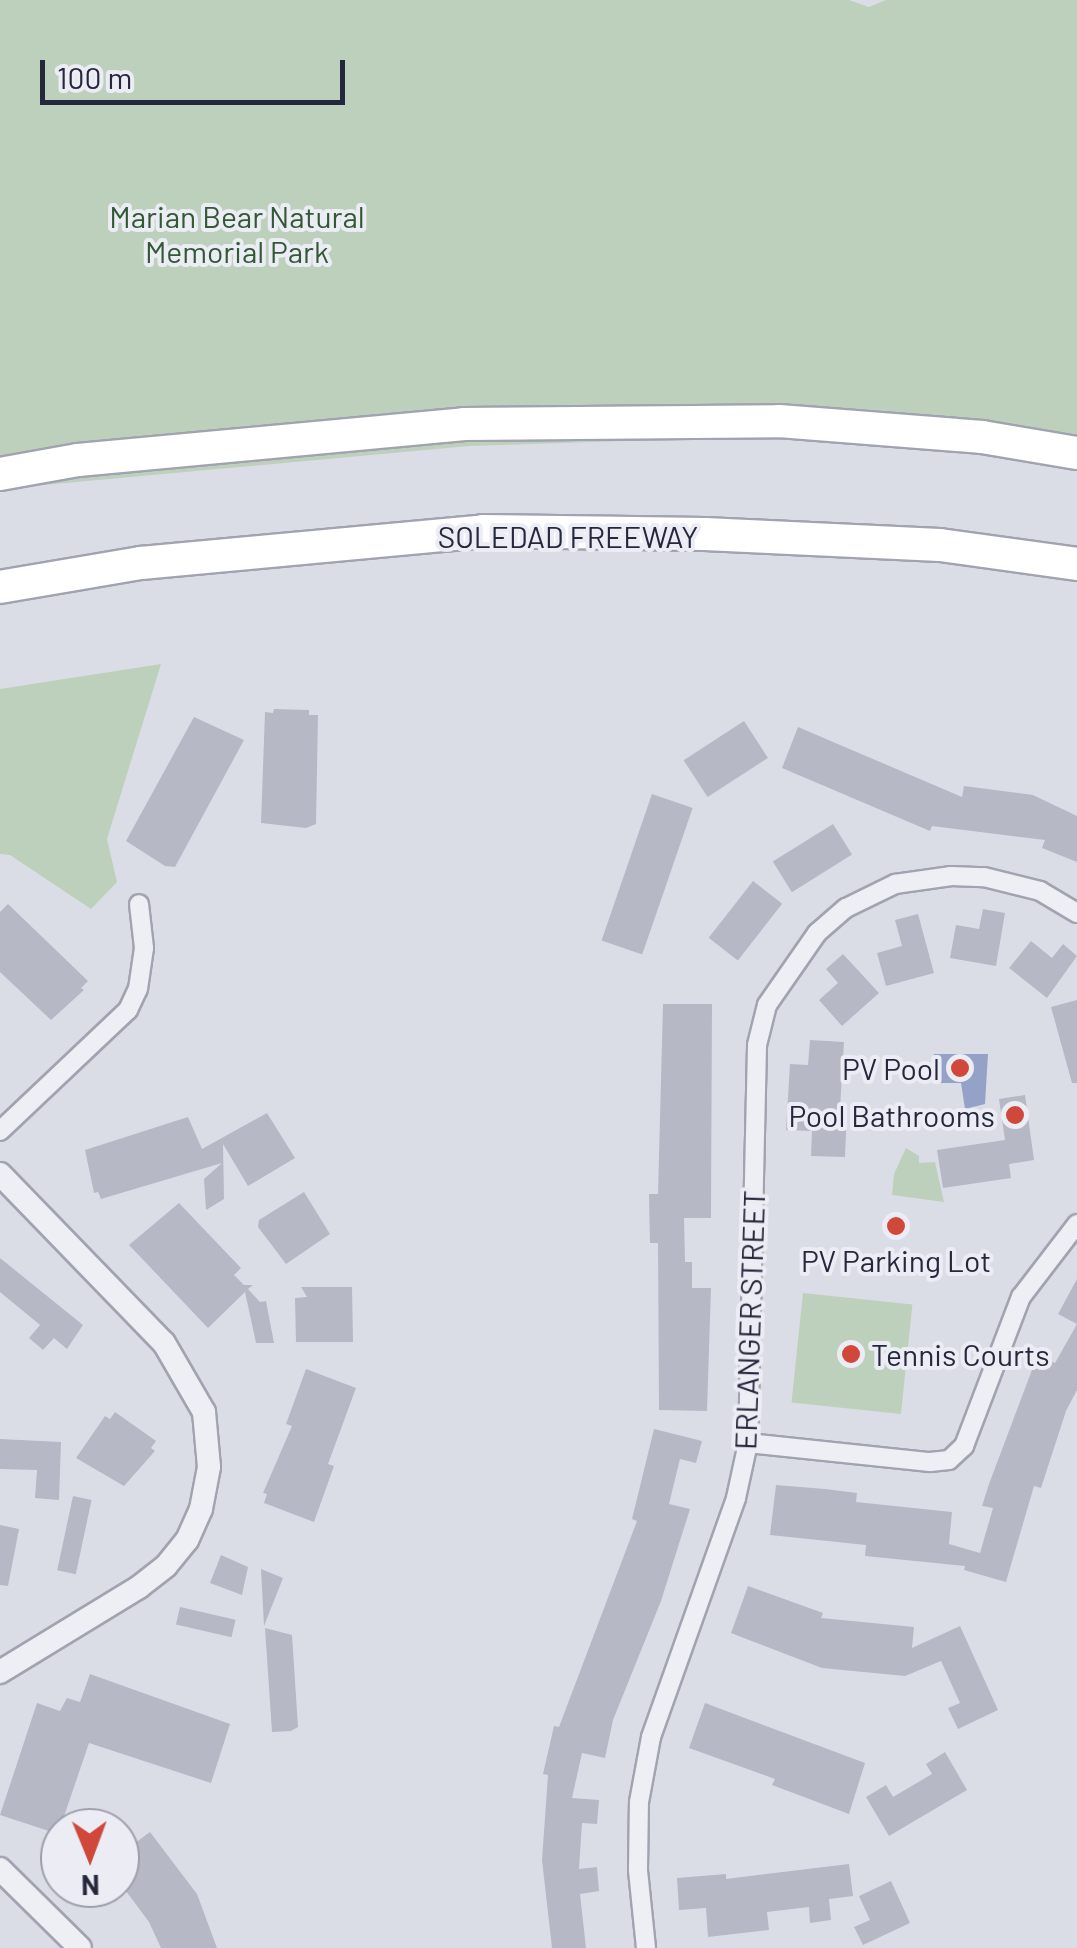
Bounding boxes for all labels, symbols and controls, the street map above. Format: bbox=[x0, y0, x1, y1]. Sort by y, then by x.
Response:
scale bar bbox=[45, 40, 350, 102]
text: 100 m bbox=[57, 59, 132, 95]
park label: Marian Bear Natural Memorial Park bbox=[109, 198, 365, 268]
street label: SOLEDAD FREEWAY bbox=[438, 518, 698, 554]
place label: PV Pool bbox=[842, 1050, 940, 1086]
marker: PV Pool bbox=[949, 1057, 971, 1079]
place label: Pool Bathrooms bbox=[789, 1097, 995, 1133]
marker: Pool Bathrooms bbox=[1004, 1104, 1026, 1126]
street label: ERLANGER STREET bbox=[726, 1190, 772, 1450]
marker: PV Parking Lot bbox=[885, 1215, 907, 1237]
place label: PV Parking Lot bbox=[801, 1242, 991, 1278]
place label: Tennis Courts bbox=[871, 1336, 1050, 1372]
marker: Tennis Courts bbox=[840, 1343, 862, 1365]
north arrow bbox=[40, 1808, 140, 1908]
text: N bbox=[81, 1869, 100, 1903]

